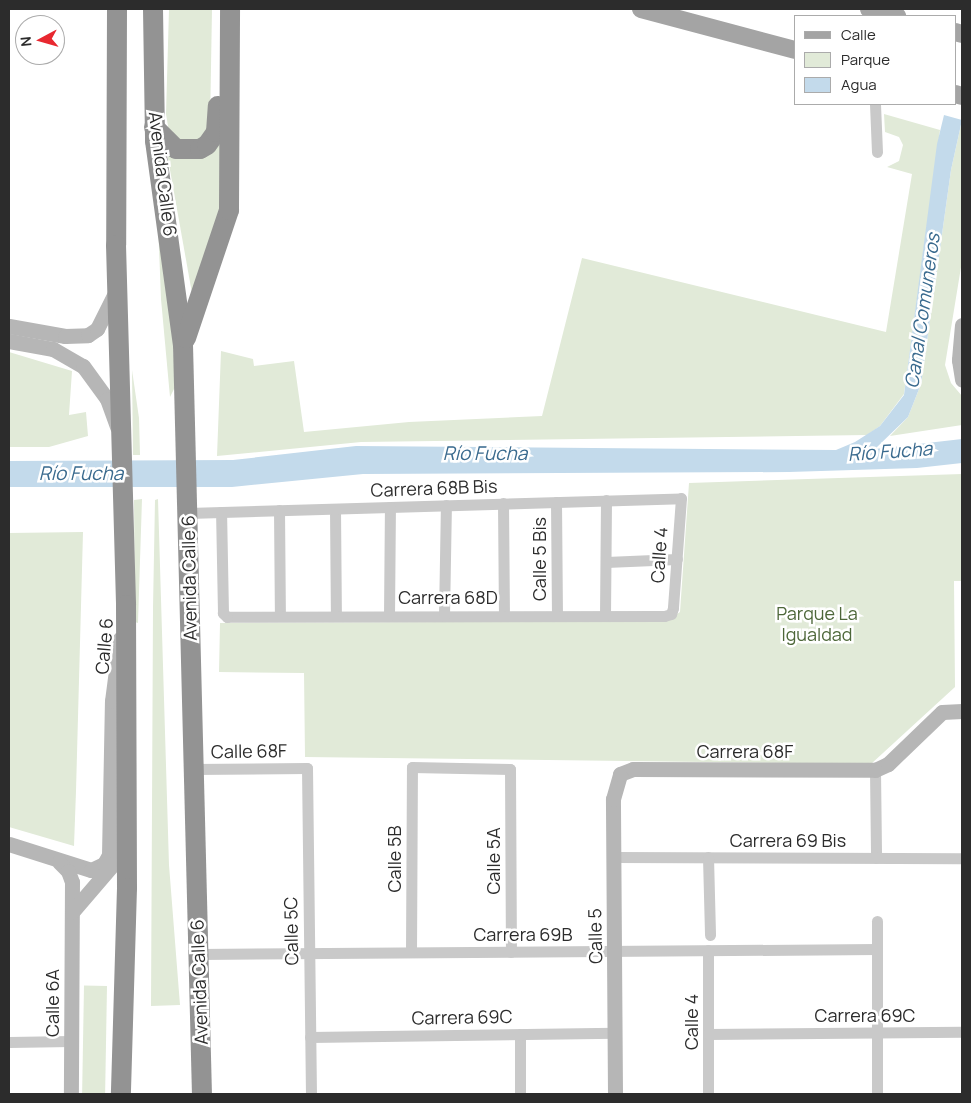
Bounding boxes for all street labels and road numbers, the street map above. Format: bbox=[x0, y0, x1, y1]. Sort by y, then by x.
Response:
street label: Avenida Calle 6 bbox=[145, 110, 181, 238]
street label: Carrera 68B Bis bbox=[370, 475, 498, 501]
street label: Avenida Calle 6 bbox=[177, 515, 201, 641]
street label: Calle 5 Bis bbox=[528, 517, 550, 601]
street label: Calle 4 bbox=[646, 526, 672, 584]
street label: Carrera 68D bbox=[398, 586, 498, 608]
street label: Calle 6 bbox=[91, 617, 117, 675]
street label: Calle 68F bbox=[211, 740, 287, 762]
street label: Carrera 68F bbox=[697, 740, 793, 762]
street label: Calle 5B bbox=[383, 826, 405, 892]
street label: Calle 5A bbox=[482, 827, 504, 895]
street label: Carrera 69 Bis bbox=[730, 829, 846, 851]
street label: Calle 5C bbox=[280, 896, 302, 966]
street label: Calle 5 bbox=[584, 908, 606, 964]
street label: Avenida Calle 6 bbox=[186, 919, 212, 1045]
street label: Carrera 69B bbox=[473, 923, 573, 945]
street label: Calle 6A bbox=[41, 969, 63, 1037]
street label: Calle 4 bbox=[680, 994, 702, 1050]
street label: Carrera 69C bbox=[815, 1004, 915, 1026]
street label: Carrera 69C bbox=[411, 1005, 513, 1029]

